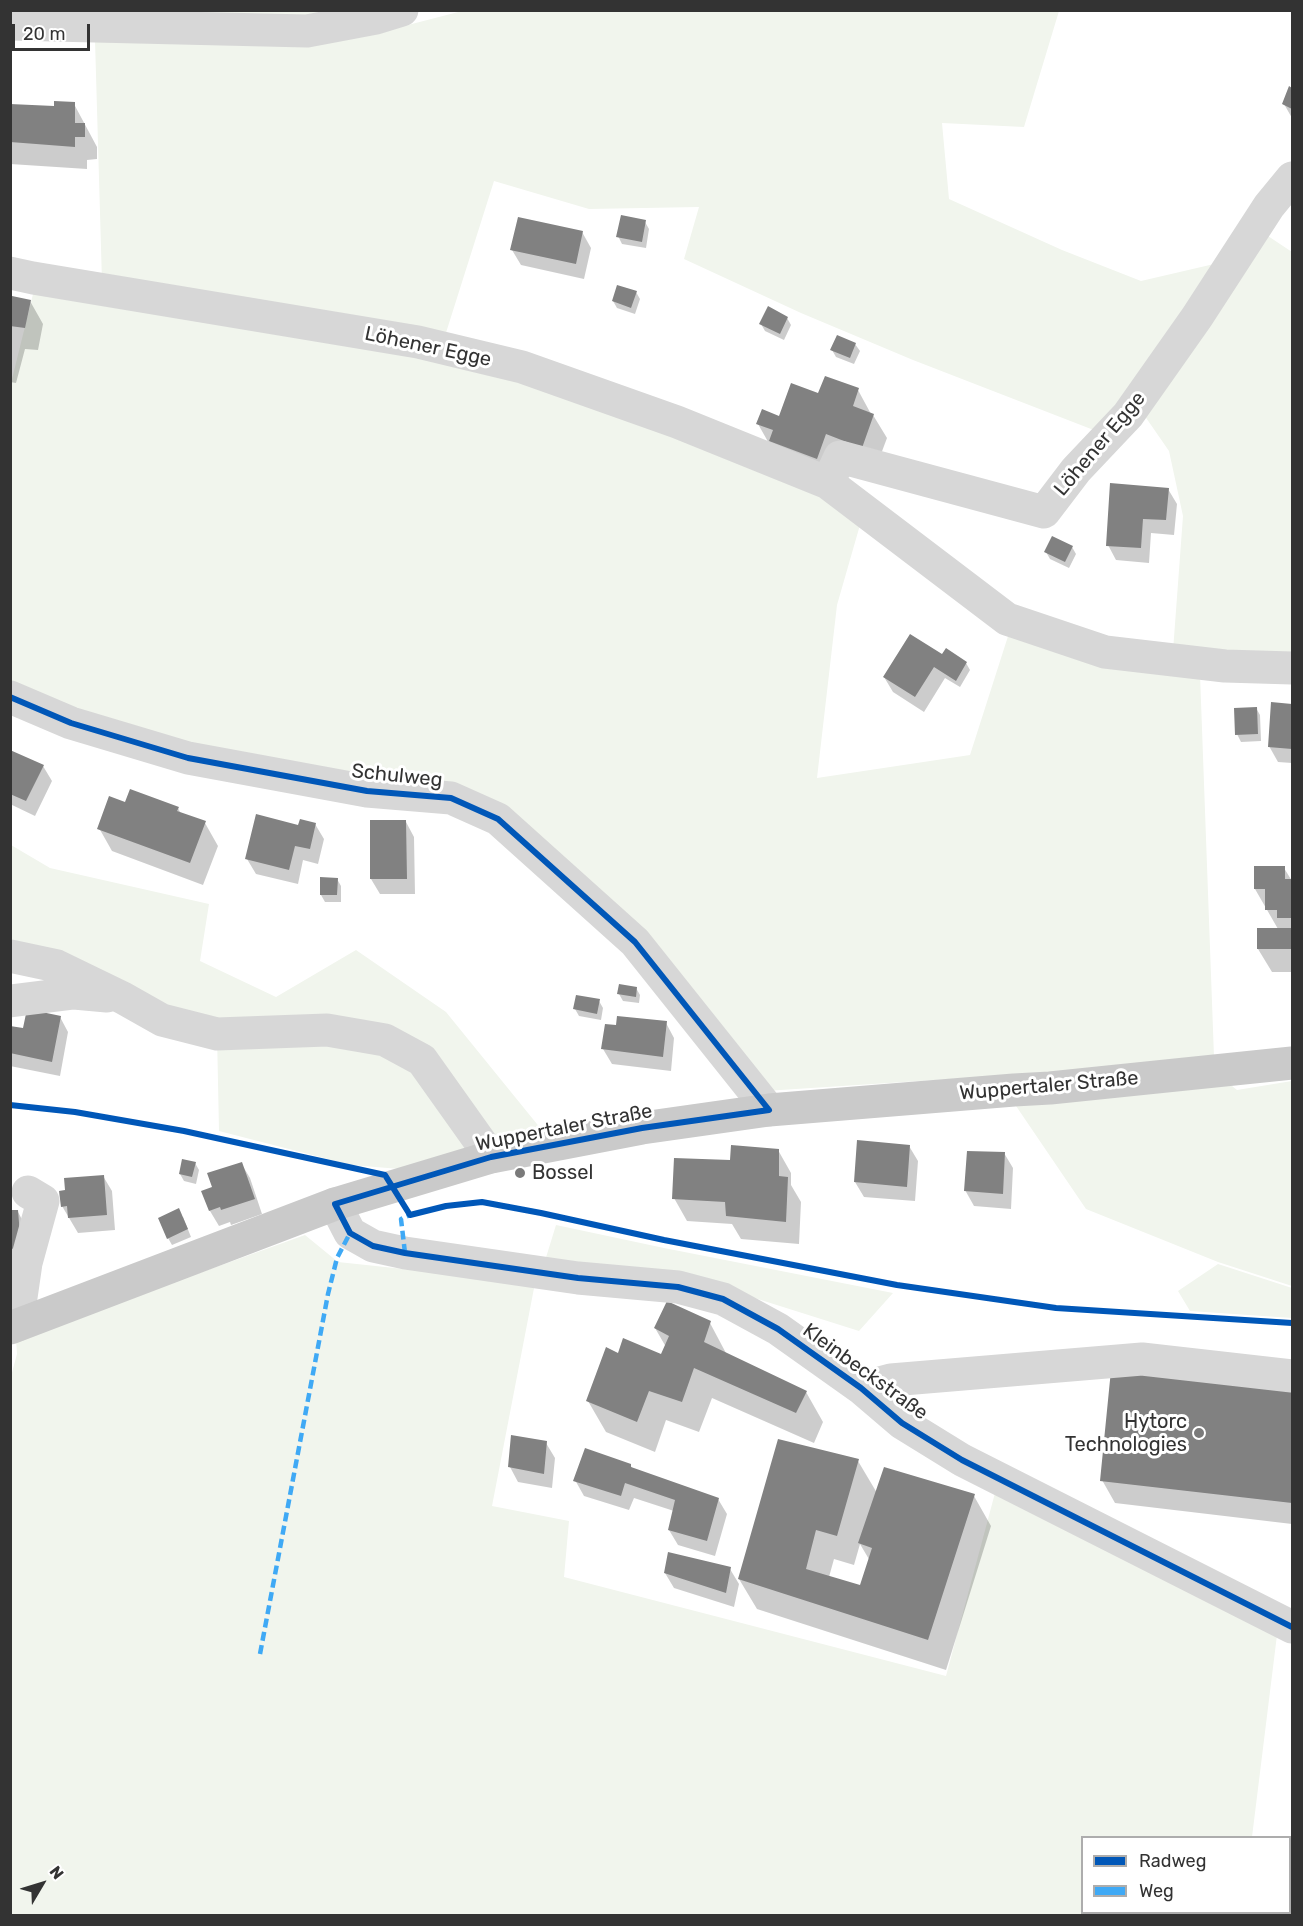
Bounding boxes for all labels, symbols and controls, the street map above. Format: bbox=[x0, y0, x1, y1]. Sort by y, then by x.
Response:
scale bar bbox=[15, 12, 93, 50]
text: 20 m bbox=[23, 23, 65, 45]
street label: Löhener Egge bbox=[363, 322, 493, 372]
street label: Löhener Egge bbox=[1049, 387, 1151, 501]
street label: Schulweg bbox=[350, 759, 444, 793]
street label: Wuppertaler Straße bbox=[958, 1066, 1140, 1106]
street label: Wuppertaler Straße bbox=[474, 1099, 654, 1157]
place label: Bossel bbox=[532, 1161, 593, 1185]
marker: Bossel bbox=[513, 1166, 527, 1180]
street label: Kleinbeckstraße bbox=[798, 1319, 932, 1425]
place label: Hytorc Technologies bbox=[1065, 1410, 1187, 1457]
marker: Hytorc Technologies bbox=[1192, 1426, 1206, 1440]
legend bbox=[1081, 1836, 1291, 1914]
text: Radweg bbox=[1139, 1850, 1206, 1872]
north arrow bbox=[12, 1854, 72, 1914]
text: N bbox=[46, 1862, 68, 1883]
text: Weg bbox=[1139, 1880, 1174, 1902]

